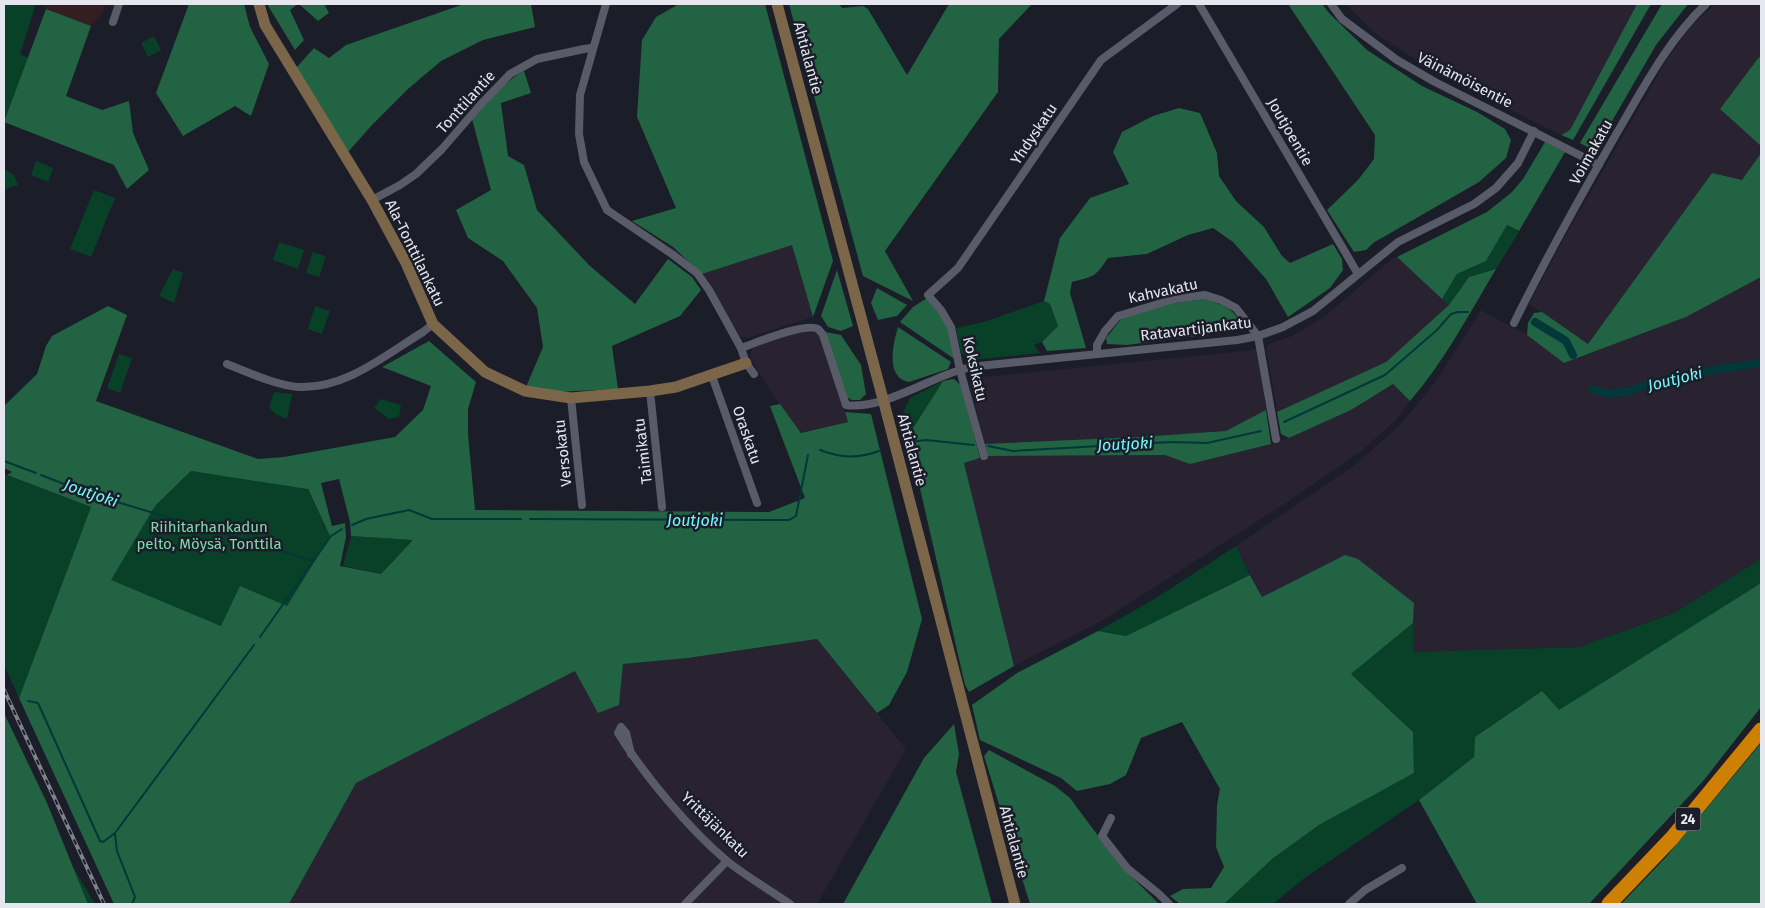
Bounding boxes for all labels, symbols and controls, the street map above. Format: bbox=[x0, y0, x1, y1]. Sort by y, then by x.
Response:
street label: Ahtialantie bbox=[790, 20, 826, 96]
street label: Väinämöisentie bbox=[1414, 48, 1516, 112]
street label: Tonttilantie bbox=[433, 67, 499, 137]
street label: Joutjoentie bbox=[1263, 95, 1317, 169]
street label: Yhdyskatu bbox=[1007, 100, 1061, 168]
street label: Voimakatu bbox=[1566, 116, 1616, 188]
street label: Ala-Tonttilankatu bbox=[381, 197, 449, 309]
street label: Kahvakatu bbox=[1127, 275, 1199, 307]
street label: Ratavartijankatu bbox=[1139, 313, 1253, 345]
street label: Koksikatu bbox=[959, 335, 991, 403]
water label: Joutjoki bbox=[1645, 363, 1705, 395]
street label: Oraskatu bbox=[729, 404, 765, 466]
street label: Ahtialantie bbox=[894, 412, 930, 488]
street label: Taimikatu bbox=[630, 417, 656, 485]
street label: Versokatu bbox=[551, 419, 575, 487]
water label: Joutjoki bbox=[1096, 433, 1154, 455]
water label: Joutjoki bbox=[61, 475, 121, 511]
water label: Joutjoki bbox=[666, 511, 723, 530]
park label: Riihitarhankadun pelto, Möysä, Tonttila bbox=[136, 518, 282, 553]
street label: Yrittäjänkatu bbox=[677, 788, 753, 862]
street label: Ahtialantie bbox=[996, 804, 1032, 880]
road number: 24 bbox=[1676, 808, 1700, 831]

